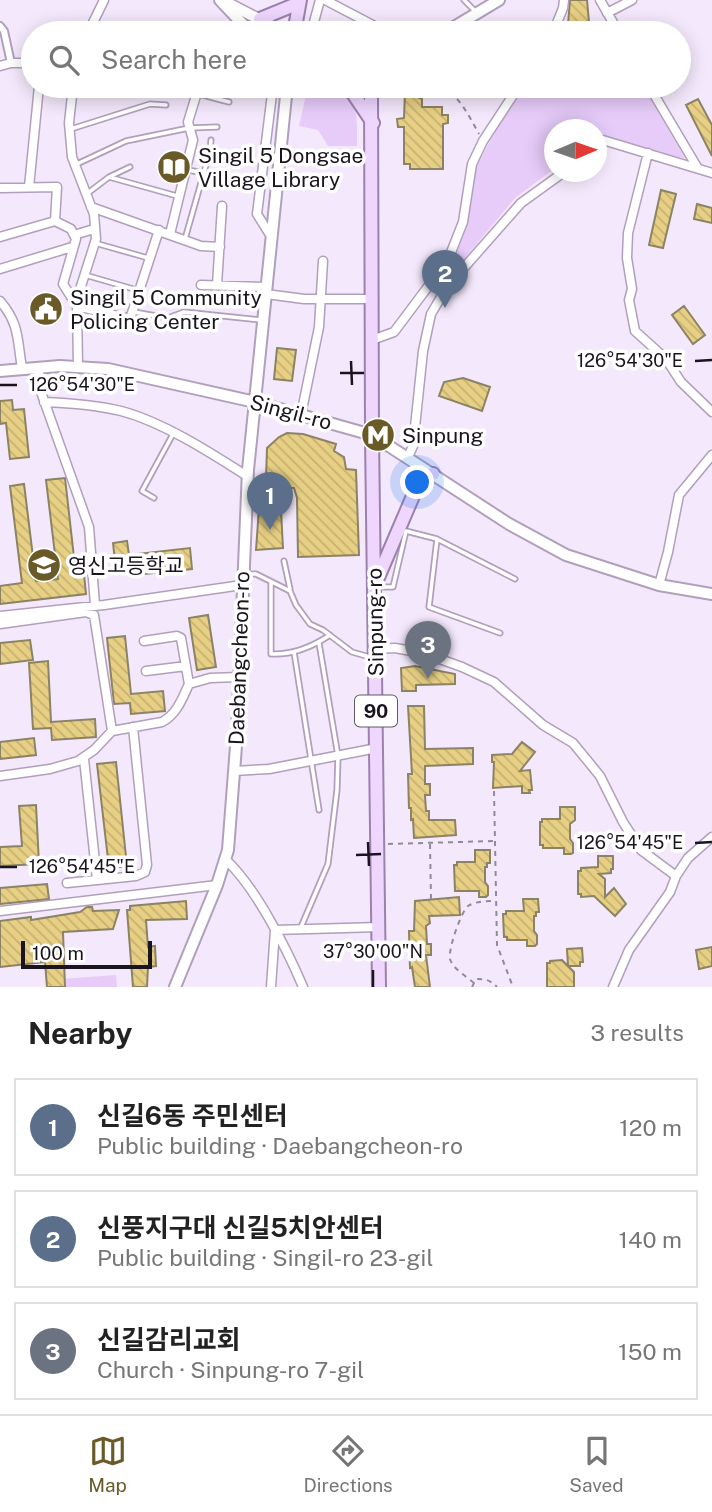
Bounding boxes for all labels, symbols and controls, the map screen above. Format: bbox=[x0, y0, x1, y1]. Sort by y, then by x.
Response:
search box bbox=[21, 21, 691, 98]
icon: search bbox=[45, 41, 83, 79]
text: Search here bbox=[101, 44, 247, 75]
north arrow bbox=[544, 119, 607, 182]
place label: Singil 5 Dongsae Village Library bbox=[198, 143, 363, 192]
library icon: Singil 5 Dongsae Village Library bbox=[155, 148, 193, 186]
pin: 2 bbox=[422, 250, 468, 308]
place label: Singil 5 Community Policing Center bbox=[70, 285, 262, 334]
public building icon: Singil 5 Community Policing Center bbox=[27, 290, 65, 328]
text: 126°54'30"E bbox=[577, 350, 683, 371]
text: 126°54'30"E bbox=[29, 374, 135, 395]
street label: Singil-ro bbox=[247, 389, 335, 435]
metro station icon: Sinpung bbox=[359, 416, 397, 454]
place label: Sinpung bbox=[402, 423, 484, 448]
your location bbox=[400, 465, 434, 499]
pin: 1 bbox=[247, 472, 293, 530]
school or university icon: 영신고등학교 bbox=[25, 546, 63, 584]
place label: 영신고등학교 bbox=[68, 553, 184, 578]
street label: Sinpung-ro bbox=[362, 568, 388, 676]
street label: Daebangcheon-ro bbox=[223, 571, 255, 745]
pin: 3 bbox=[405, 621, 451, 679]
road number: 90 bbox=[355, 696, 397, 726]
text: 126°54'45"E bbox=[577, 832, 683, 853]
text: 126°54'45"E bbox=[29, 856, 135, 877]
scale bar bbox=[21, 938, 152, 970]
text: 37°30'00"N bbox=[323, 941, 423, 962]
text: 100 m bbox=[32, 942, 84, 964]
text: Nearby bbox=[28, 1015, 132, 1051]
text: 3 results bbox=[590, 1019, 684, 1046]
text: 신길6동 주민센터 bbox=[97, 1100, 287, 1131]
text: 1 bbox=[48, 1114, 58, 1141]
text: 120 m bbox=[619, 1114, 682, 1141]
text: Public building · Daebangcheon-ro bbox=[97, 1132, 463, 1159]
text: 신풍지구대 신길5치안센터 bbox=[97, 1212, 384, 1243]
text: 2 bbox=[46, 1226, 60, 1253]
text: 140 m bbox=[619, 1226, 682, 1253]
text: Public building · Singil-ro 23-gil bbox=[97, 1244, 433, 1271]
text: 신길감리교회 bbox=[97, 1324, 241, 1355]
text: 3 bbox=[45, 1338, 61, 1365]
text: 150 m bbox=[618, 1338, 682, 1365]
text: Church · Sinpung-ro 7-gil bbox=[97, 1356, 364, 1383]
tab: Map bbox=[88, 1432, 127, 1496]
tab: Directions bbox=[303, 1432, 393, 1496]
tab: Saved bbox=[569, 1432, 624, 1496]

